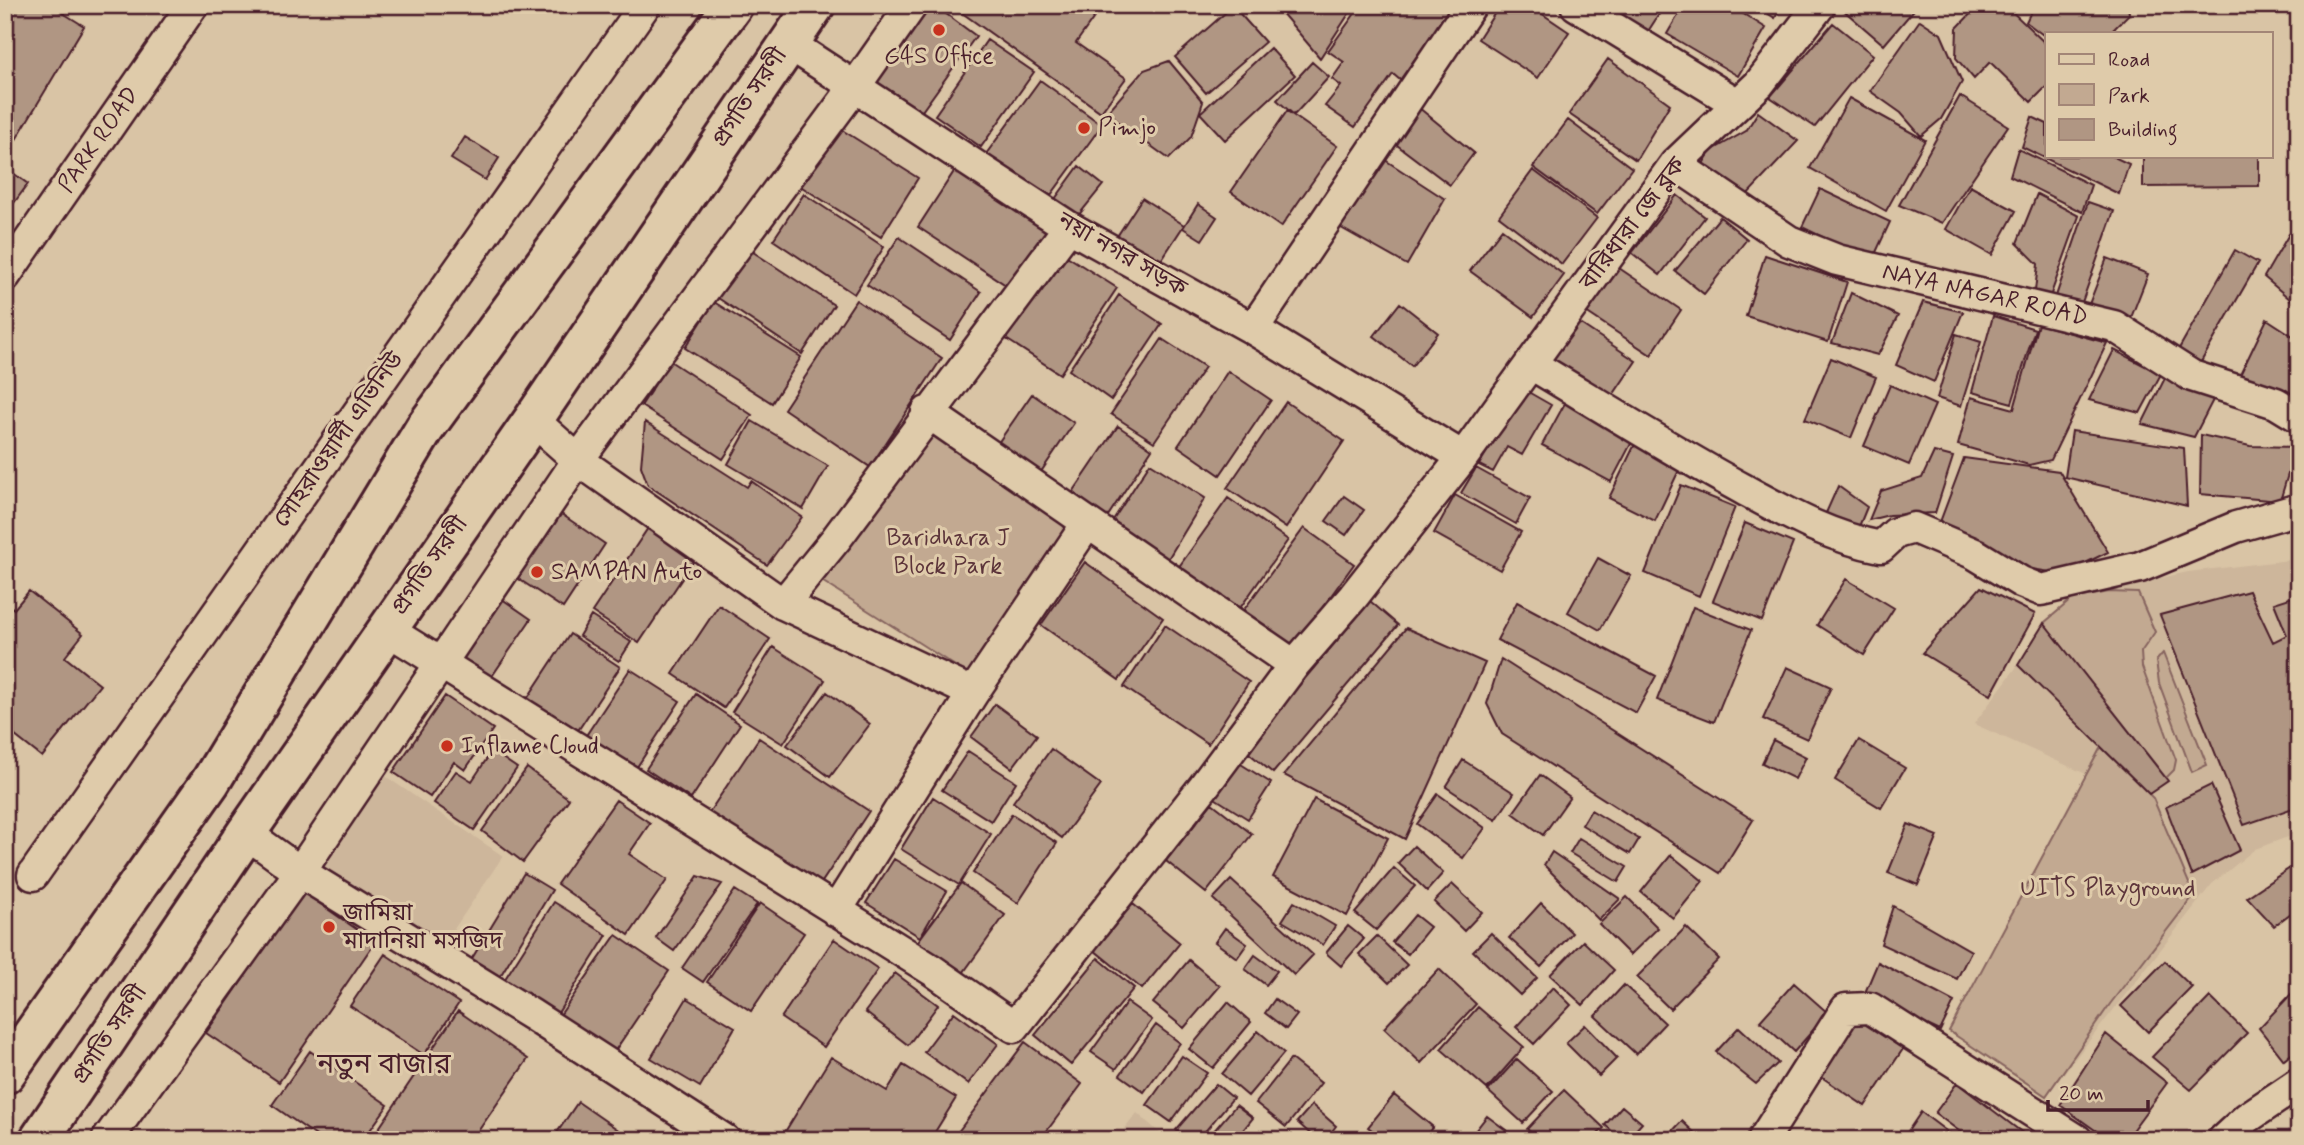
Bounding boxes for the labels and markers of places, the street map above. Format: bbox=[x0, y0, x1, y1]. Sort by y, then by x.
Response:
marker: G4S Office bbox=[931, 22, 947, 38]
place label: G4S Office bbox=[884, 41, 994, 72]
place label: Pimjo bbox=[1098, 113, 1156, 144]
marker: Pimjo bbox=[1076, 120, 1092, 136]
place label: SAMPAN Auto bbox=[551, 557, 702, 588]
marker: SAMPAN Auto bbox=[529, 564, 545, 580]
place label: Inflame Cloud bbox=[461, 731, 599, 762]
marker: Inflame Cloud bbox=[439, 738, 455, 754]
place label: জামিয়া মাদানিয়া মসজিদ bbox=[342, 898, 503, 957]
marker: জামিয়া মাদানিয়া মসজিদ bbox=[321, 919, 337, 935]

